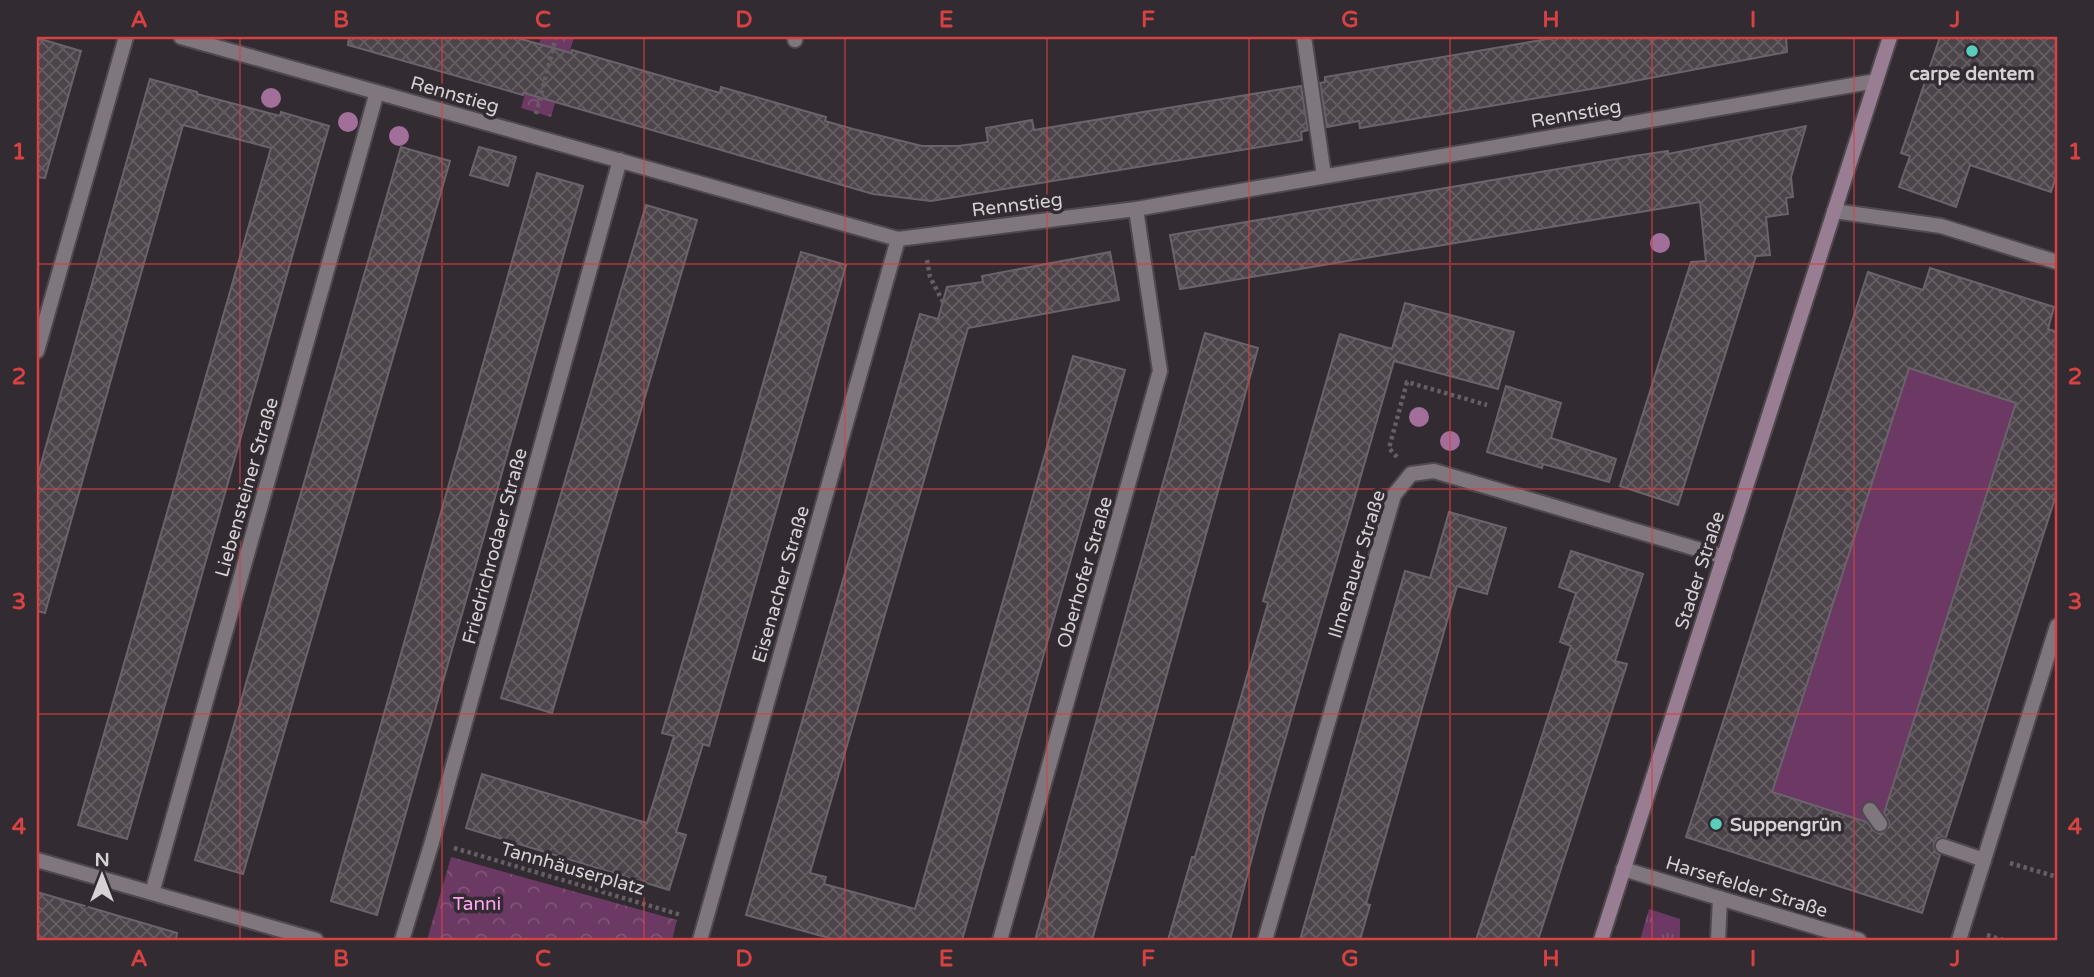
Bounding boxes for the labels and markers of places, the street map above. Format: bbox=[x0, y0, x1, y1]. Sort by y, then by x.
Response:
marker: carpe dentem bbox=[1964, 43, 1980, 59]
place label: carpe dentem bbox=[1909, 63, 2035, 86]
place label: Suppengrün bbox=[1730, 814, 1842, 837]
marker: Suppengrün bbox=[1708, 816, 1724, 832]

